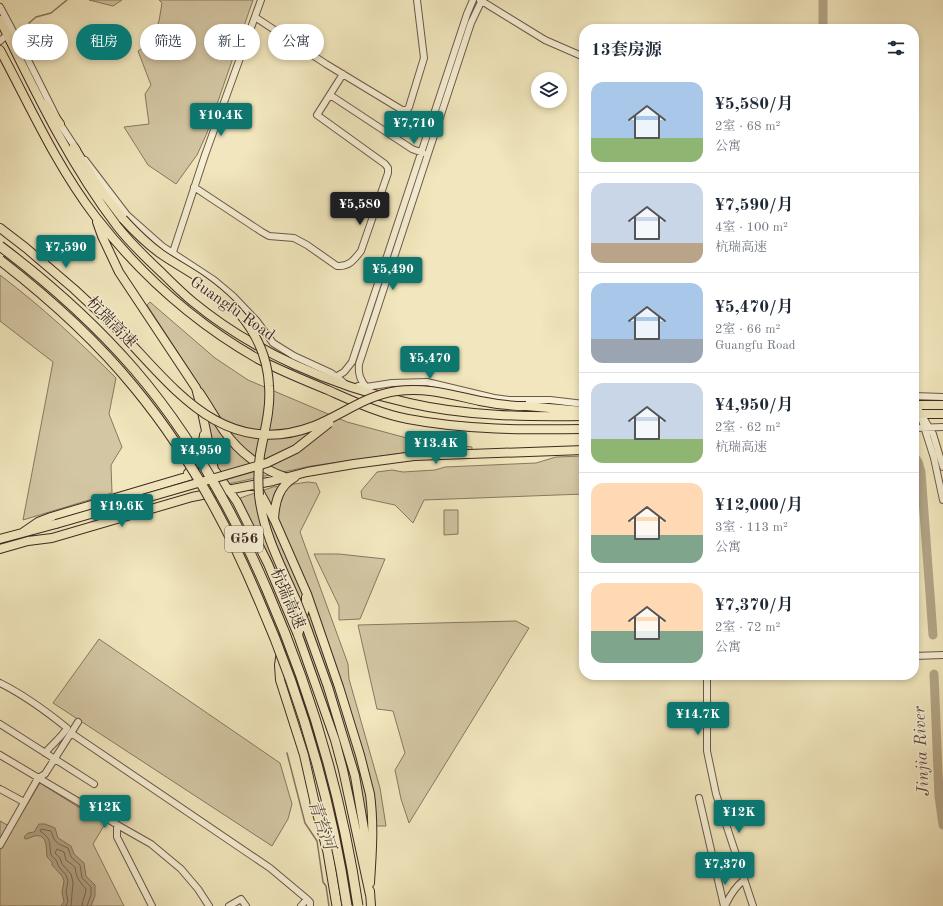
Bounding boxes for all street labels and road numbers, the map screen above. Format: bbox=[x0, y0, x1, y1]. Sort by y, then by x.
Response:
street label: Guangfu Road bbox=[187, 274, 277, 344]
street label: 杭瑞高速 bbox=[83, 293, 140, 352]
road number: G56 bbox=[225, 526, 263, 552]
street label: 杭瑞高速 bbox=[267, 566, 309, 632]

